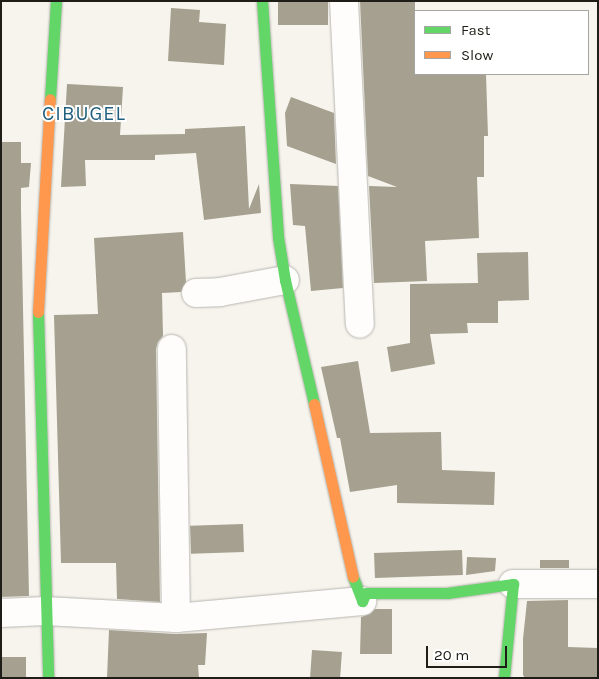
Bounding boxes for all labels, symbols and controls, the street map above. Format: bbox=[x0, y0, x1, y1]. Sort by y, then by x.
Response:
legend bbox=[414, 10, 589, 75]
text: Fast bbox=[461, 21, 490, 39]
text: Slow bbox=[461, 46, 493, 64]
district label: CIBUGEL bbox=[41, 101, 127, 125]
scale bar bbox=[429, 636, 510, 668]
text: 20 m bbox=[434, 646, 469, 664]

